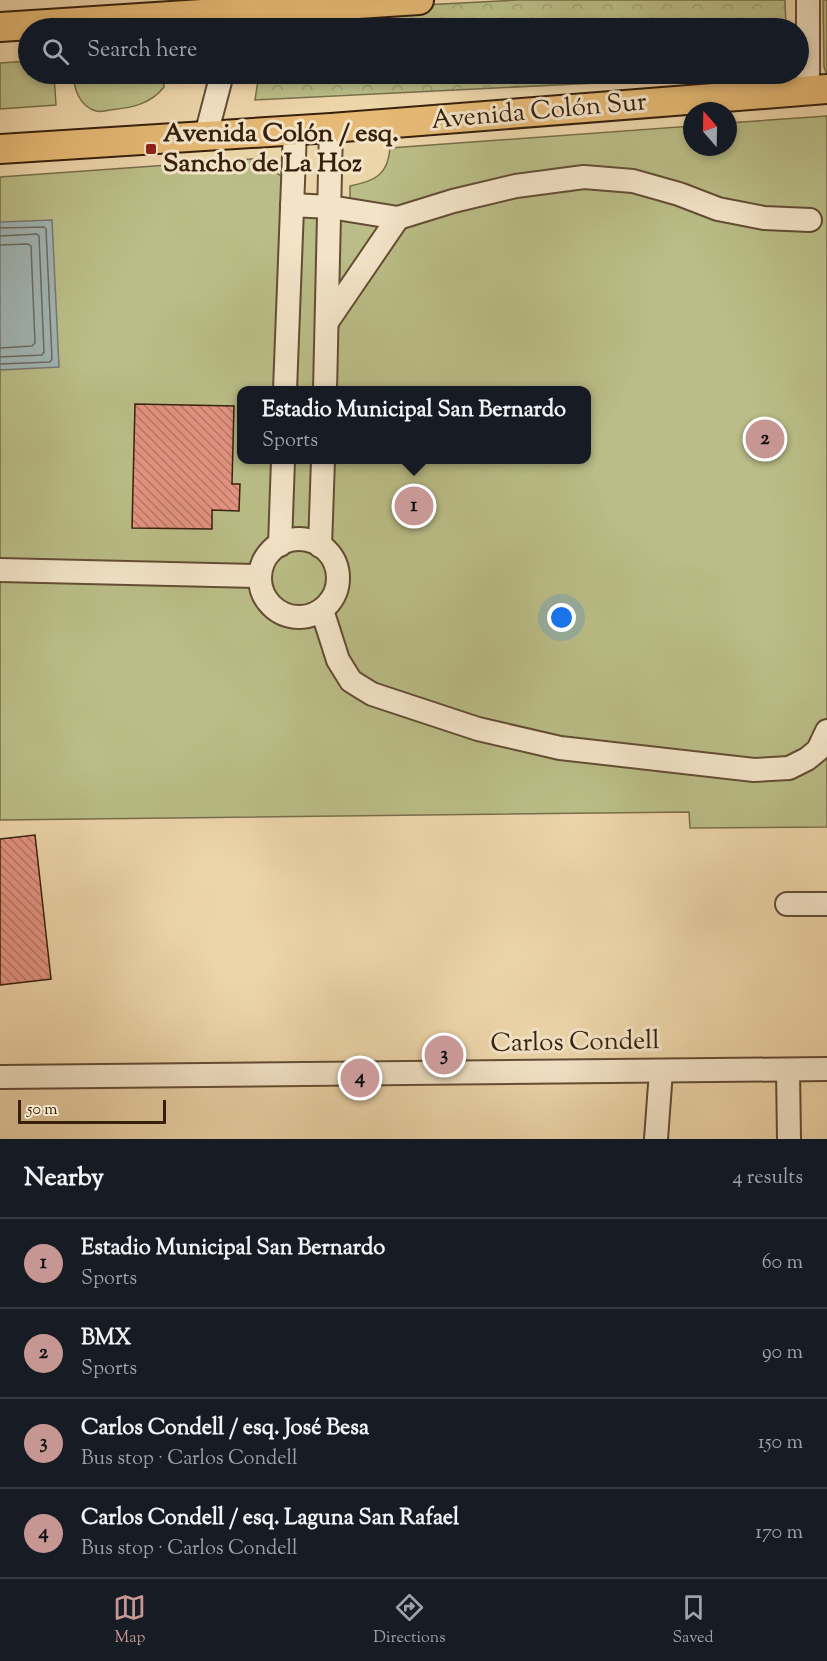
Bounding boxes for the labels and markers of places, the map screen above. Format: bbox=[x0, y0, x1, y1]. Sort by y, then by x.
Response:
place label: Avenida Colón / esq. Sancho de La Hoz bbox=[163, 116, 399, 183]
marker: Avenida Colón / esq. Sancho de La Hoz bbox=[144, 142, 158, 156]
pin: 2 bbox=[746, 416, 784, 462]
pin: 1 bbox=[394, 484, 434, 528]
pin: 3 bbox=[424, 1032, 464, 1078]
pin: 4 bbox=[340, 1056, 380, 1100]

